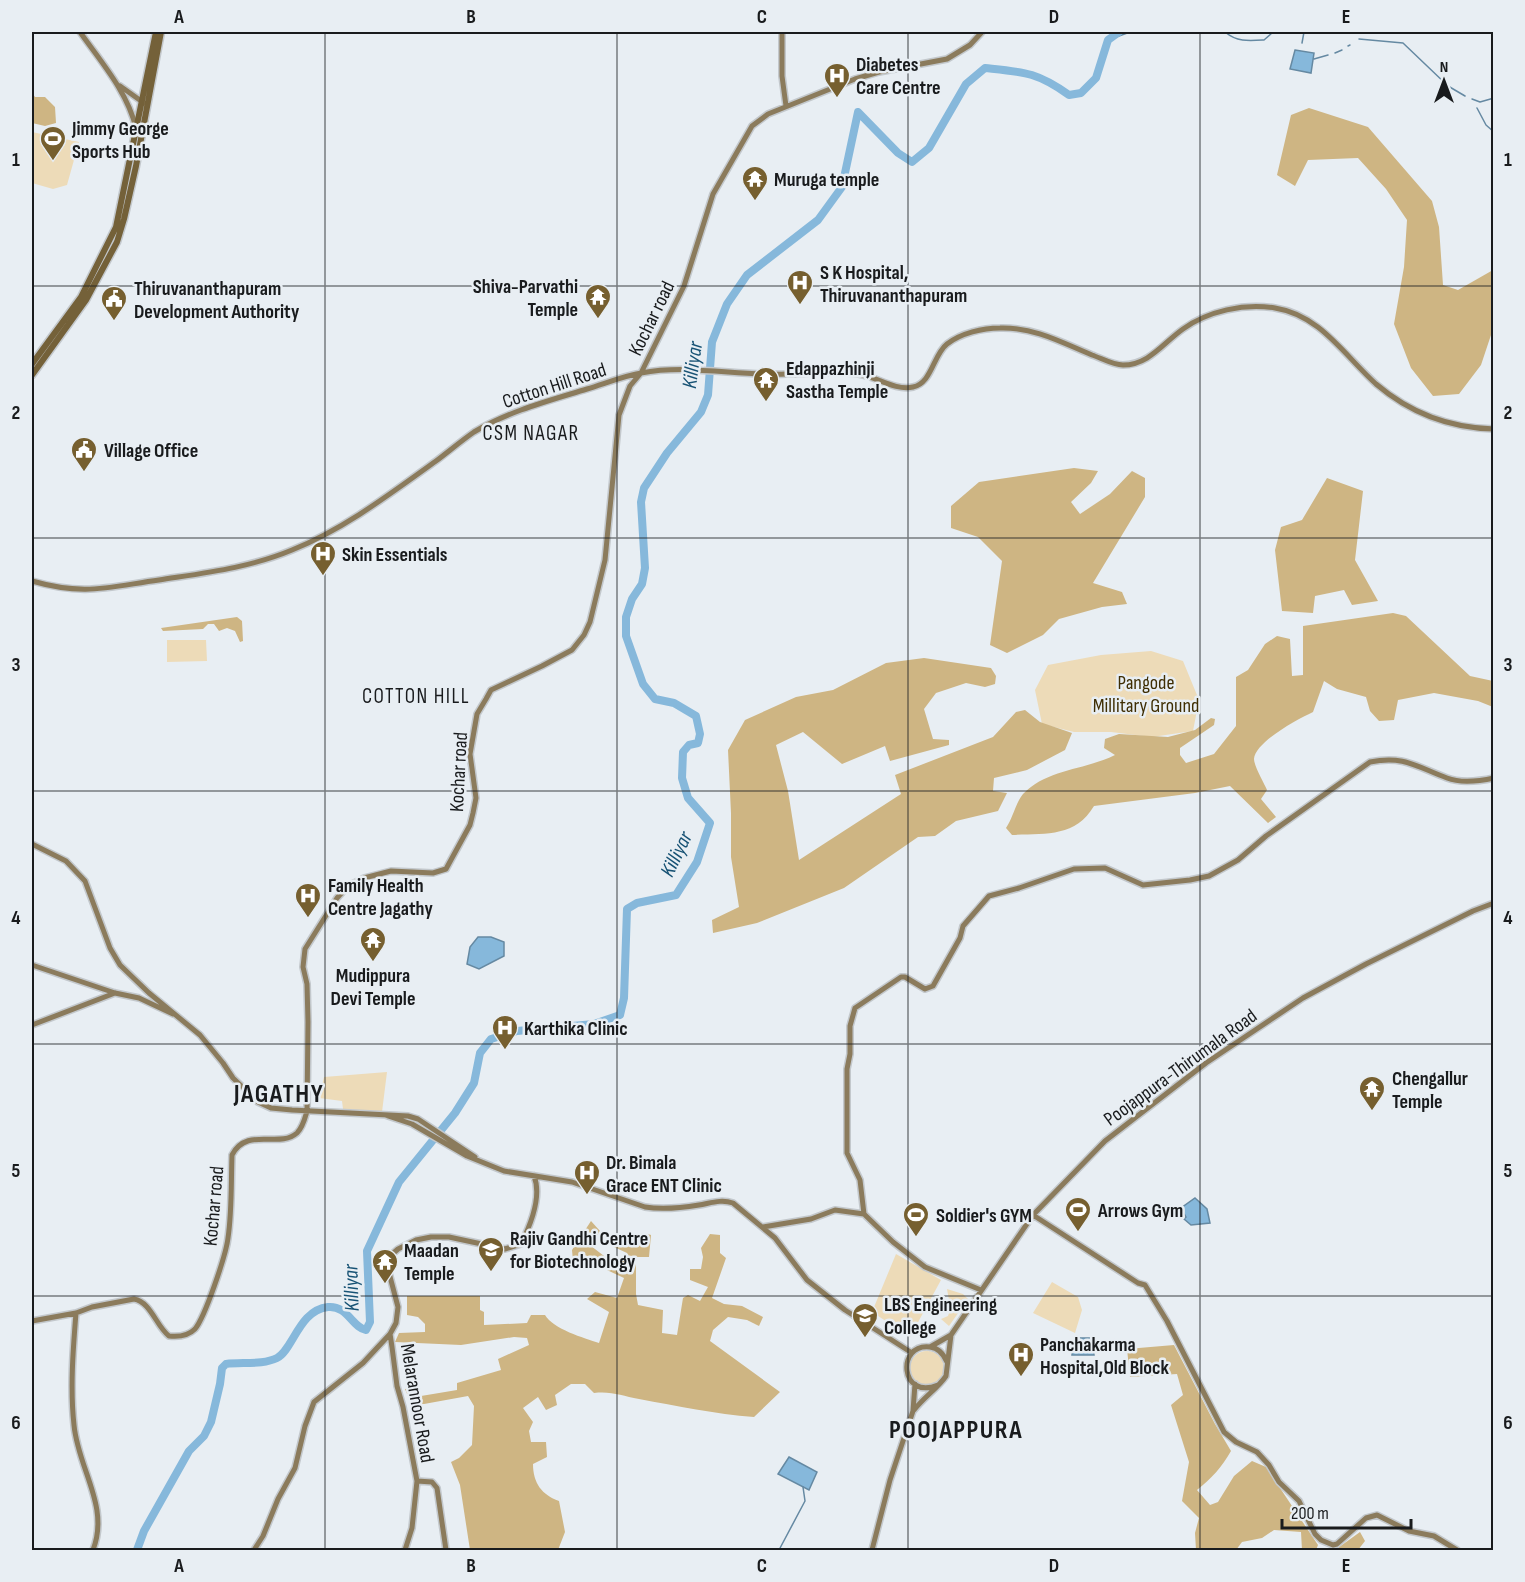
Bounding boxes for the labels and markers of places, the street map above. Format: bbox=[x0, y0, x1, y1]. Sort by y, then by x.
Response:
place label: Diabetes Care Centre bbox=[856, 53, 941, 100]
hospital icon: Diabetes Care Centre bbox=[822, 61, 852, 99]
place label: Jimmy George Sports Hub bbox=[71, 117, 169, 164]
sports icon: Jimmy George Sports Hub bbox=[38, 124, 68, 162]
temple icon: Muruga temple bbox=[740, 164, 770, 202]
place label: Muruga temple bbox=[774, 168, 879, 192]
place label: S K Hospital, Thiruvananthapuram bbox=[820, 261, 967, 308]
hospital icon: S K Hospital, Thiruvananthapuram bbox=[785, 268, 815, 306]
place label: Shiva-Parvathi Temple bbox=[473, 275, 578, 322]
place label: Thiruvananthapuram Development Authority bbox=[134, 277, 300, 324]
temple icon: Shiva-Parvathi Temple bbox=[583, 282, 613, 320]
public building icon: Thiruvananthapuram Development Authority bbox=[99, 284, 129, 322]
place label: Edappazhinji Sastha Temple bbox=[786, 357, 888, 404]
temple icon: Edappazhinji Sastha Temple bbox=[751, 365, 781, 403]
public building icon: Village Office bbox=[69, 435, 99, 473]
place label: Village Office bbox=[104, 439, 198, 463]
hospital icon: Skin Essentials bbox=[308, 539, 338, 577]
place label: Skin Essentials bbox=[342, 543, 448, 567]
place label: Family Health Centre Jagathy bbox=[328, 874, 433, 921]
hospital icon: Family Health Centre Jagathy bbox=[293, 881, 323, 919]
temple icon: Mudippura Devi Temple bbox=[358, 925, 388, 963]
place label: Mudippura Devi Temple bbox=[331, 964, 415, 1011]
hospital icon: Karthika Clinic bbox=[490, 1013, 520, 1051]
place label: Karthika Clinic bbox=[524, 1017, 628, 1041]
place label: Chengallur Temple bbox=[1392, 1067, 1468, 1114]
temple icon: Chengallur Temple bbox=[1357, 1074, 1387, 1112]
place label: Dr. Bimala Grace ENT Clinic bbox=[606, 1151, 722, 1198]
hospital icon: Dr. Bimala Grace ENT Clinic bbox=[572, 1158, 602, 1196]
sports icon: Arrows Gym bbox=[1063, 1195, 1093, 1233]
place label: Arrows Gym bbox=[1097, 1199, 1183, 1223]
sports icon: Soldier's GYM bbox=[901, 1200, 931, 1238]
place label: Soldier's GYM bbox=[936, 1204, 1032, 1228]
place label: Rajiv Gandhi Centre for Biotechnology bbox=[510, 1227, 648, 1274]
school or university icon: Rajiv Gandhi Centre for Biotechnology bbox=[476, 1235, 506, 1273]
place label: Maadan Temple bbox=[404, 1239, 459, 1286]
temple icon: Maadan Temple bbox=[370, 1247, 400, 1285]
place label: LBS Engineering College bbox=[884, 1293, 998, 1340]
school or university icon: LBS Engineering College bbox=[850, 1301, 880, 1339]
place label: Panchakarma Hospital,Old Block bbox=[1040, 1333, 1169, 1380]
hospital icon: Panchakarma Hospital,Old Block bbox=[1006, 1340, 1036, 1378]

